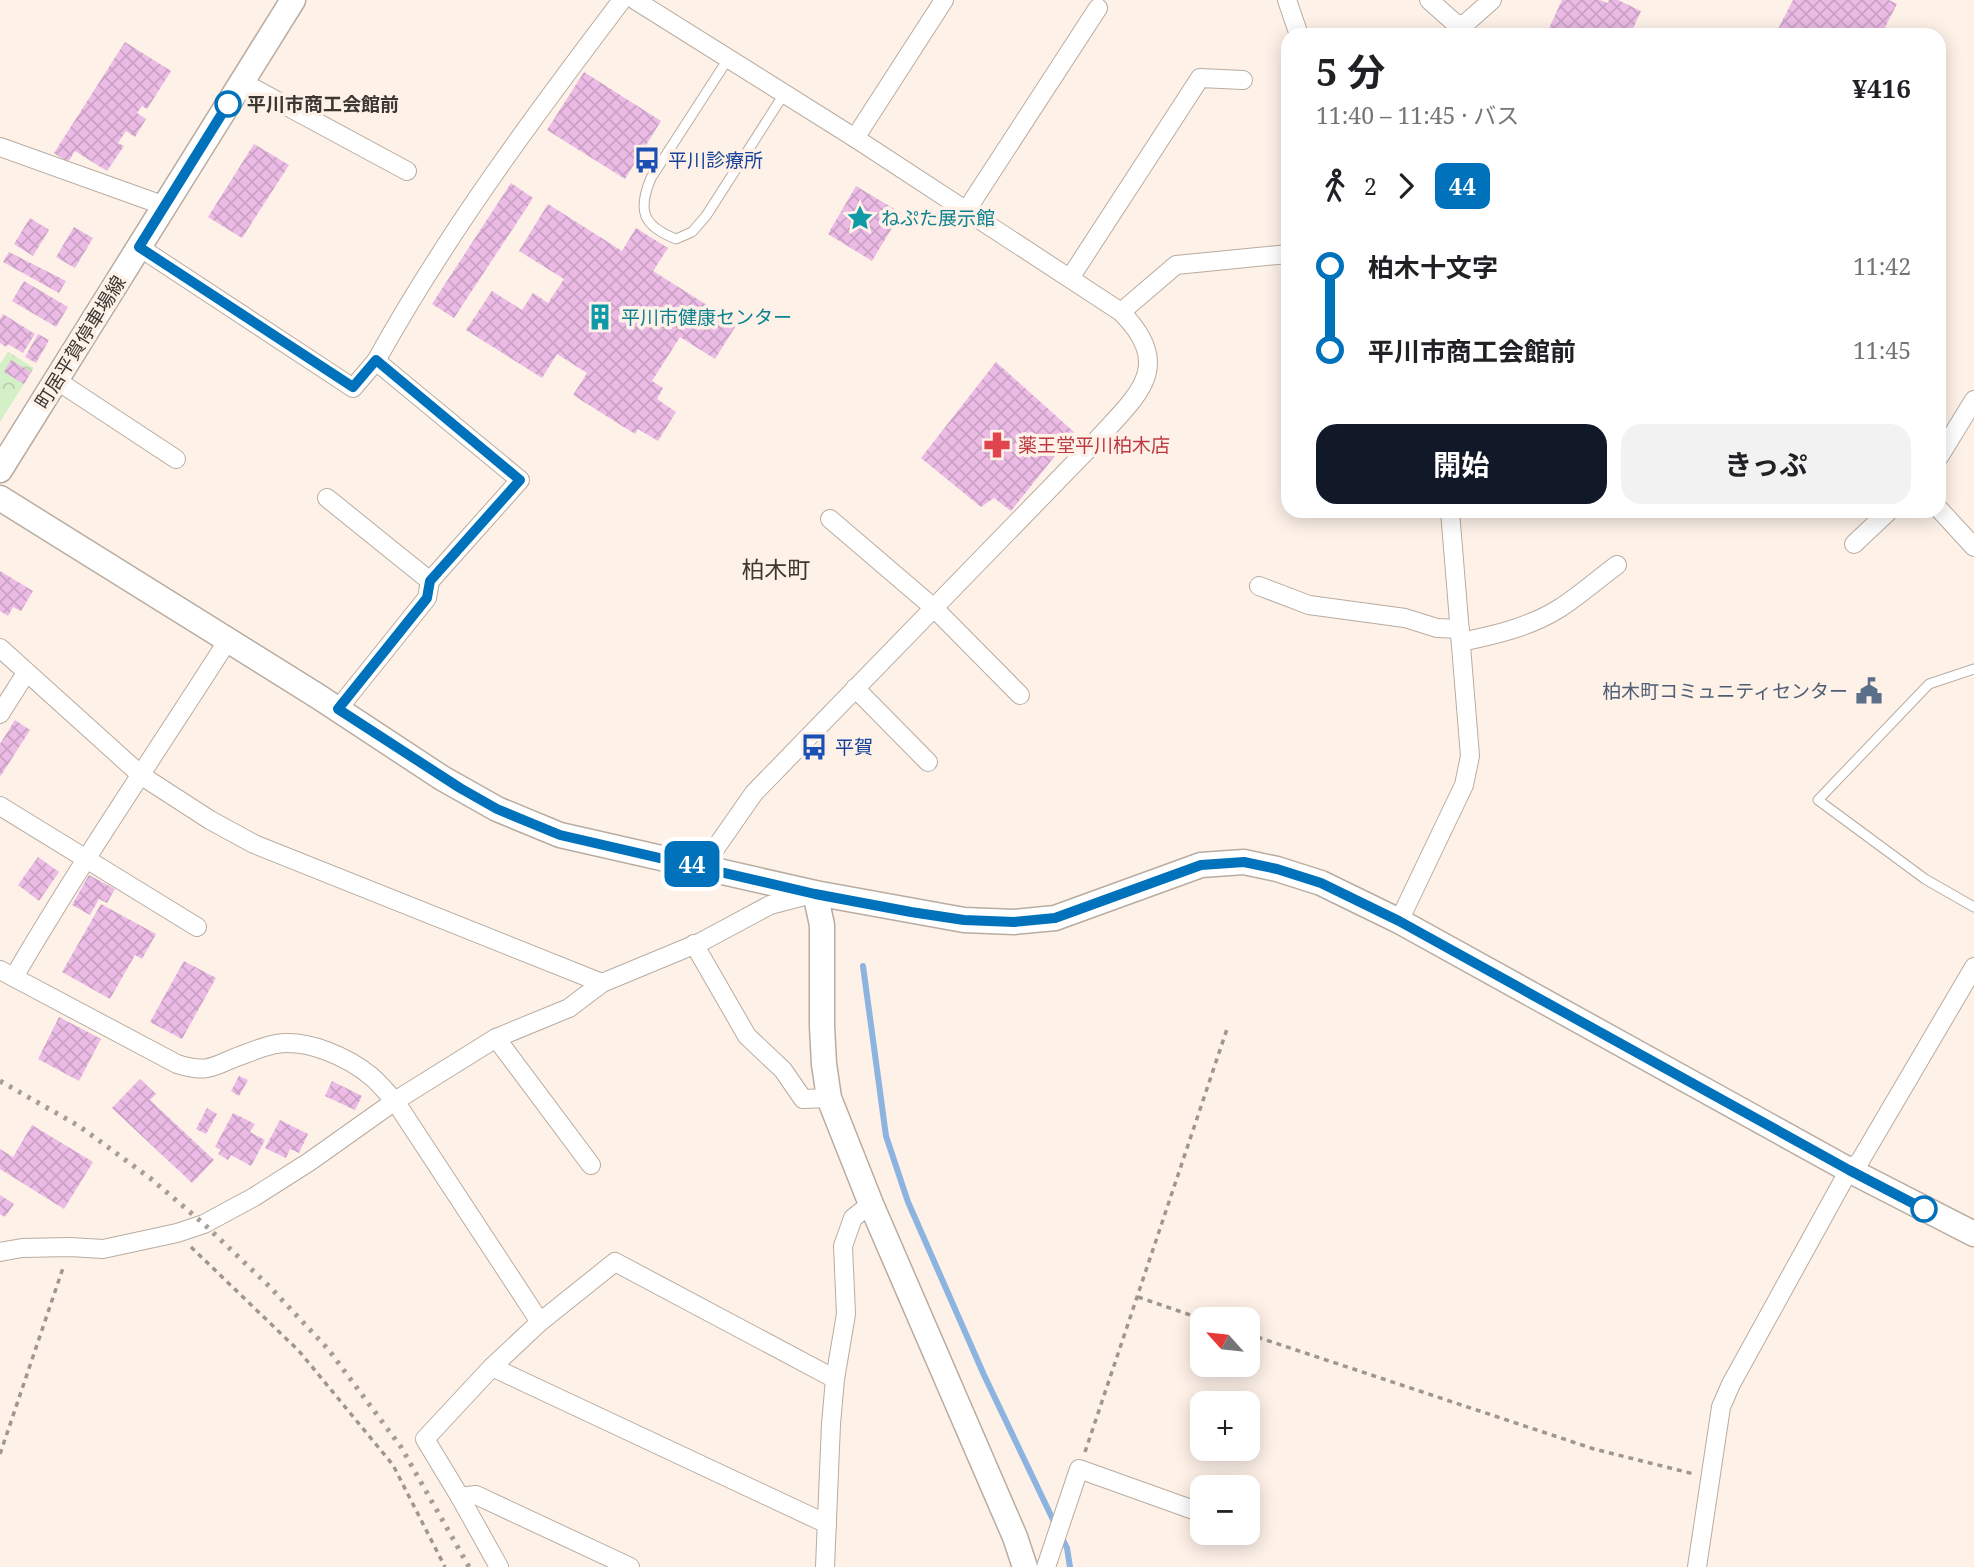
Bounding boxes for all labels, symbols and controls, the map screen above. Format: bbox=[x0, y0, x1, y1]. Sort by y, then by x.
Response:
text: 5 分 bbox=[1316, 45, 1385, 97]
text: ¥416 bbox=[1852, 70, 1911, 106]
marker: 平川市商工会館前 bbox=[215, 91, 241, 117]
place label: 平川市商工会館前 bbox=[247, 91, 399, 117]
text: 11:40 – 11:45 · バス bbox=[1316, 99, 1519, 131]
bus stop icon: 平川診療所 bbox=[632, 145, 662, 175]
place label: 平川診療所 bbox=[668, 147, 763, 173]
icon: walk bbox=[1316, 167, 1354, 205]
icon: forward bbox=[1387, 167, 1425, 205]
text: 44 bbox=[1449, 169, 1476, 202]
text: 2 bbox=[1364, 170, 1377, 202]
place icon: ねぷた展示館 bbox=[845, 203, 875, 233]
place label: ねぷた展示館 bbox=[881, 205, 995, 231]
text: 柏木十文字 bbox=[1368, 249, 1498, 285]
text: 11:42 bbox=[1853, 250, 1911, 282]
street label: 町居平賀停車場線 bbox=[29, 271, 131, 413]
building icon: 平川市健康センター bbox=[585, 302, 615, 332]
place label: 平川市健康センター bbox=[621, 304, 792, 330]
text: 平川市商工会館前 bbox=[1368, 333, 1576, 369]
text: 11:45 bbox=[1853, 334, 1911, 366]
button: 開始 bbox=[1316, 424, 1607, 504]
button: きっぷ bbox=[1621, 424, 1911, 504]
pharmacy icon: 薬王堂平川柏木店 bbox=[982, 430, 1012, 460]
place label: 薬王堂平川柏木店 bbox=[1018, 432, 1170, 458]
district label: 柏木町 bbox=[742, 553, 811, 585]
public building icon: 柏木町コミュニティセンター bbox=[1854, 676, 1884, 706]
place label: 柏木町コミュニティセンター bbox=[1602, 678, 1848, 704]
bus stop icon: 平賀 bbox=[799, 732, 829, 762]
place label: 平賀 bbox=[835, 734, 873, 760]
line badge: 44 bbox=[660, 841, 724, 887]
text: 44 bbox=[678, 847, 706, 880]
unlabelled marker bbox=[1911, 1196, 1937, 1222]
north arrow bbox=[1190, 1307, 1260, 1377]
map controls bbox=[1190, 1307, 1260, 1545]
button: + bbox=[1190, 1391, 1260, 1461]
button: − bbox=[1190, 1475, 1260, 1545]

